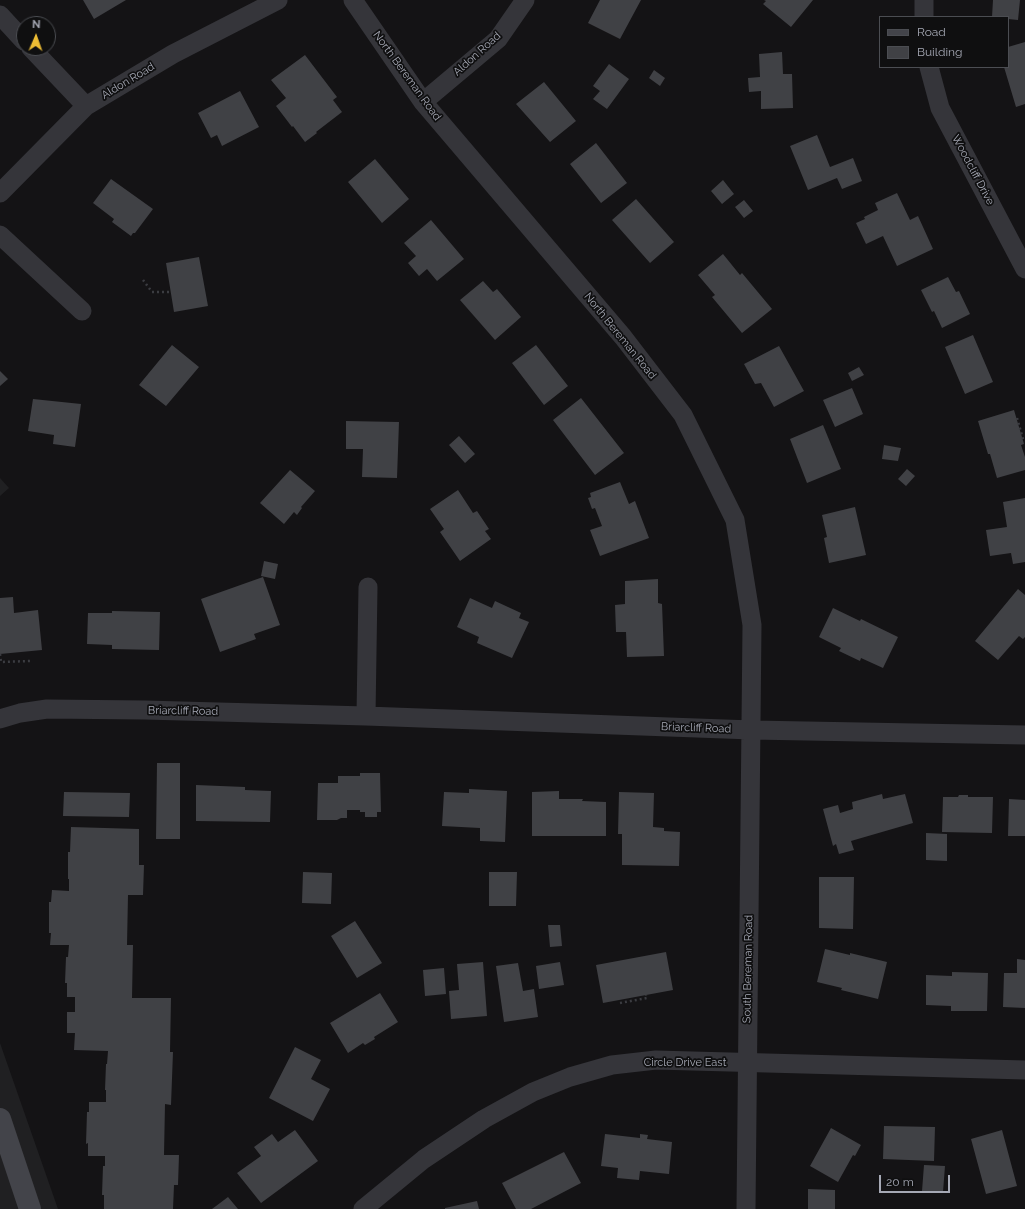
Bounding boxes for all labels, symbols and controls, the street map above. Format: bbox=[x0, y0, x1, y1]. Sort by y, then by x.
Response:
north arrow bbox=[16, 16, 56, 56]
legend bbox=[879, 16, 1009, 68]
text: N bbox=[32, 18, 41, 31]
text: Road bbox=[917, 25, 946, 39]
street label: North Bereman Road bbox=[370, 29, 444, 123]
street label: Aldon Road bbox=[451, 29, 503, 79]
text: Building bbox=[917, 45, 963, 59]
street label: Aldon Road bbox=[99, 60, 157, 102]
street label: Woodcliff Drive bbox=[949, 133, 997, 207]
street label: North Bereman Road bbox=[581, 290, 659, 382]
street label: Briarcliff Road bbox=[148, 704, 218, 718]
street label: Briarcliff Road bbox=[661, 720, 731, 736]
street label: South Bereman Road bbox=[740, 915, 756, 1023]
street label: Circle Drive East bbox=[644, 1056, 726, 1070]
scale bar bbox=[881, 1167, 952, 1193]
text: 20 m bbox=[886, 1175, 914, 1189]

